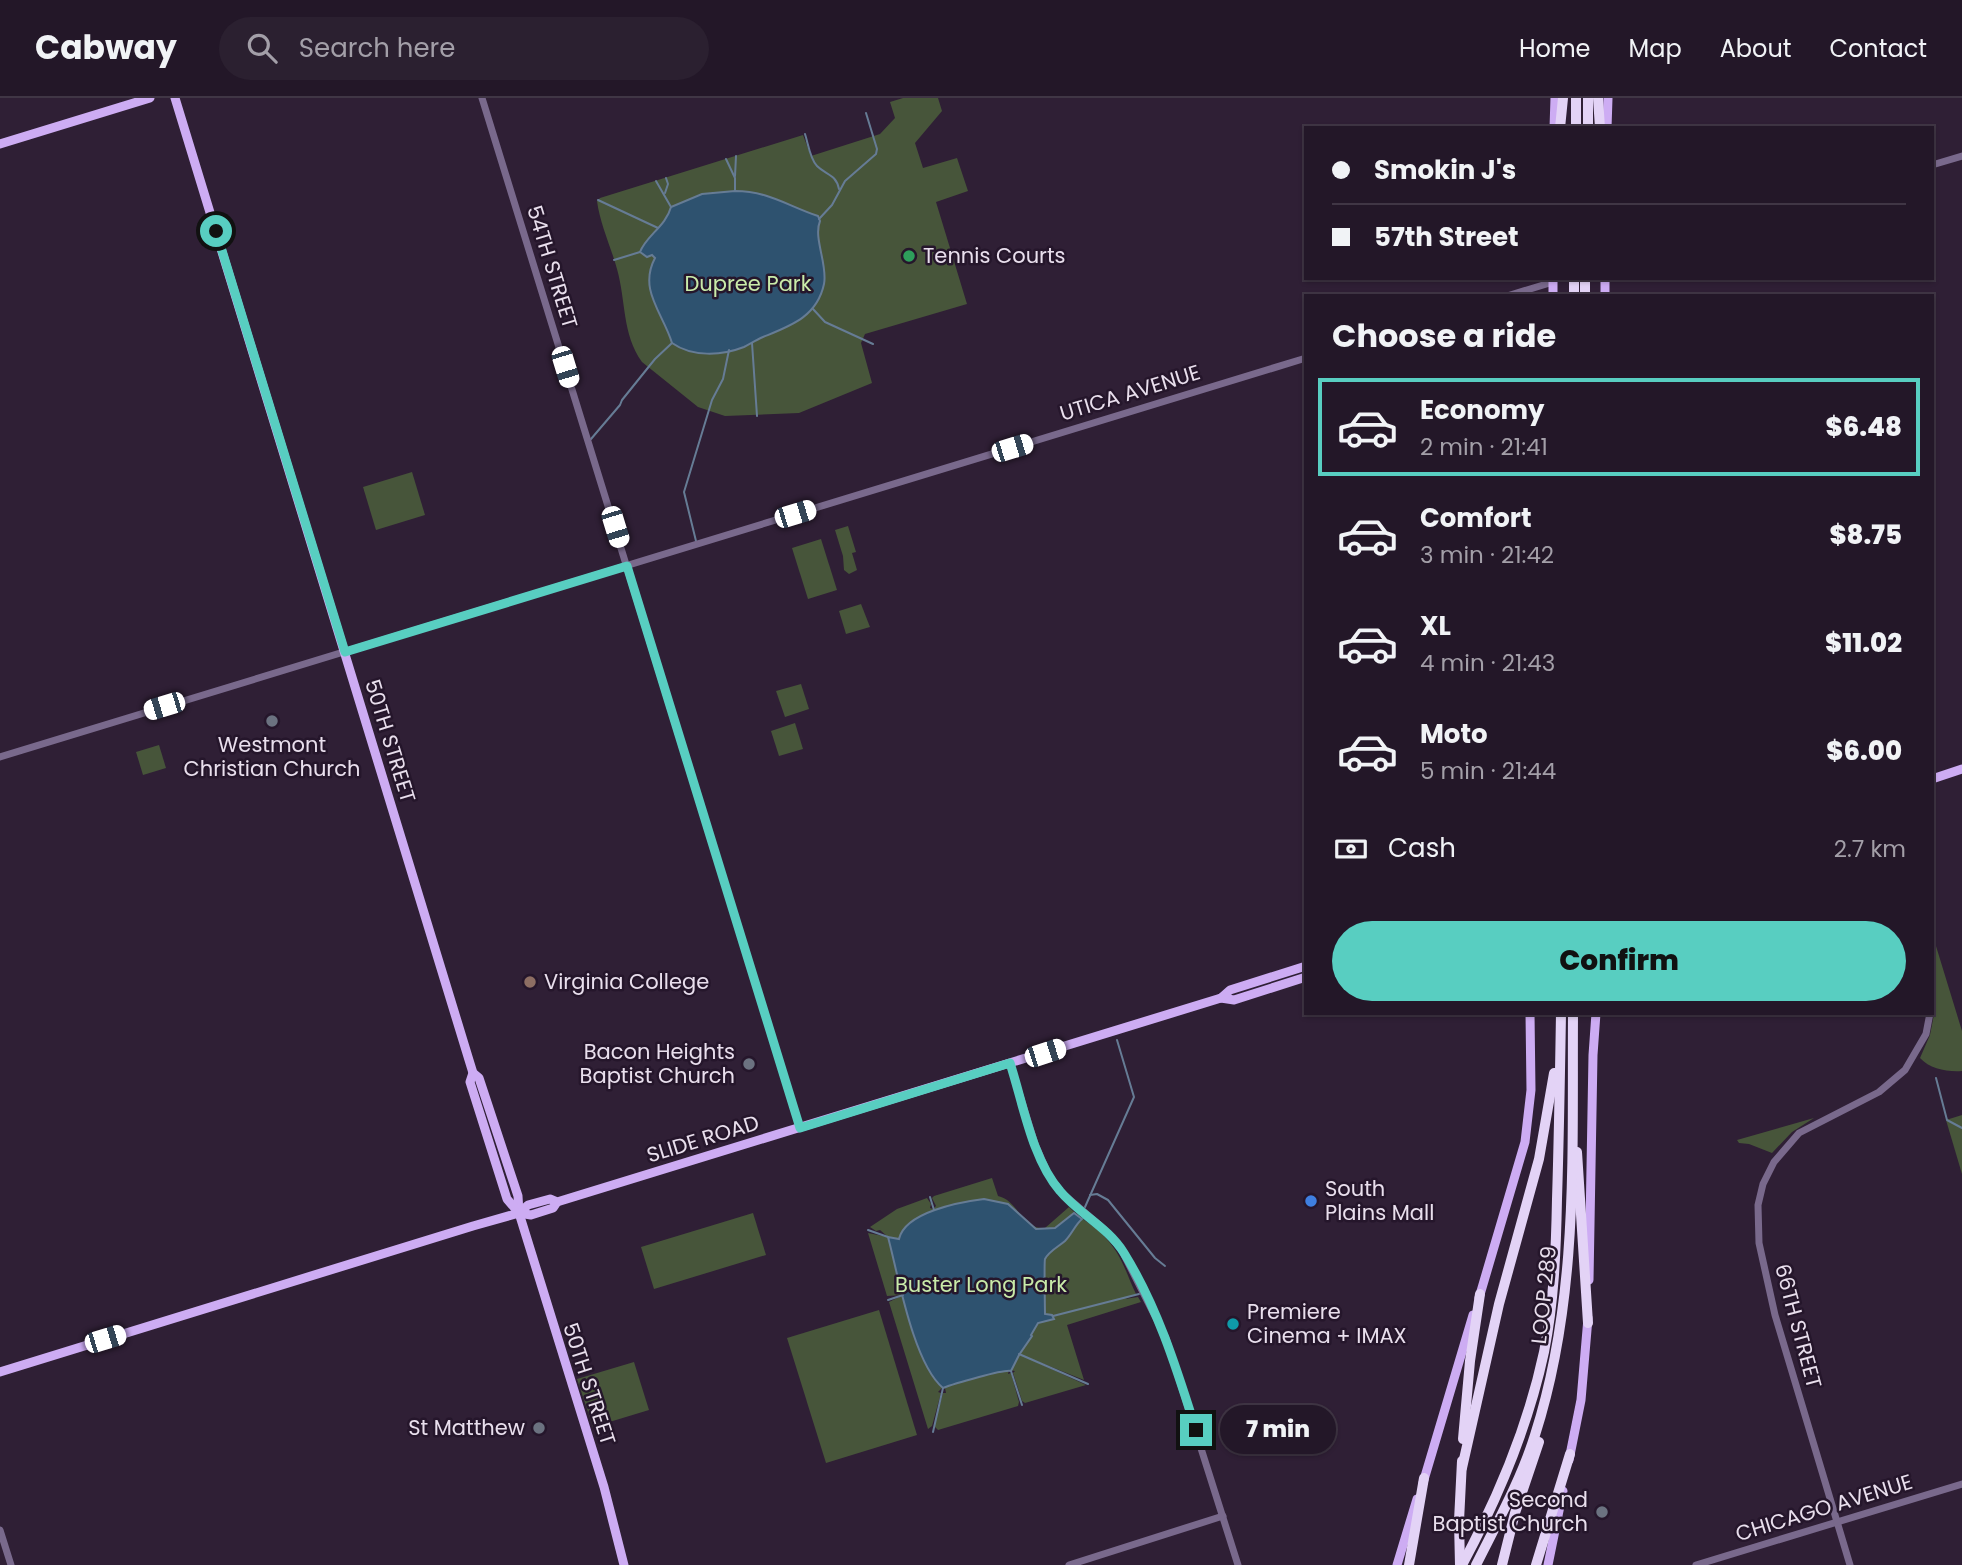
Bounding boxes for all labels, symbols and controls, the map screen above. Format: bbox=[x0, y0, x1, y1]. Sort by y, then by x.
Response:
search box bbox=[219, 17, 709, 80]
text: Cabway bbox=[35, 24, 177, 71]
icon: search bbox=[243, 29, 281, 67]
text: Search here bbox=[299, 30, 455, 66]
text: Home bbox=[1519, 32, 1591, 65]
text: Map bbox=[1629, 32, 1682, 65]
text: About bbox=[1720, 32, 1791, 65]
text: Contact bbox=[1829, 32, 1927, 65]
text: Smokin J's bbox=[1374, 152, 1516, 188]
street label: 54TH STREET bbox=[520, 202, 585, 332]
route start bbox=[200, 215, 232, 247]
text: 57th Street bbox=[1374, 219, 1519, 255]
place label: Tennis Courts bbox=[923, 241, 1066, 270]
marker: Tennis Courts bbox=[901, 248, 917, 264]
park label: Dupree Park bbox=[685, 269, 812, 298]
text: Choose a ride bbox=[1332, 313, 1556, 358]
car bbox=[549, 344, 582, 390]
street label: UTICA AVENUE bbox=[1056, 357, 1204, 428]
text: Economy bbox=[1420, 392, 1544, 428]
icon: car bbox=[1336, 396, 1399, 459]
text: $6.48 bbox=[1826, 409, 1902, 445]
text: 2 min · 21:41 bbox=[1420, 431, 1548, 463]
car bbox=[989, 432, 1036, 464]
car bbox=[772, 498, 819, 530]
text: Comfort bbox=[1420, 500, 1532, 536]
car bbox=[599, 504, 632, 550]
icon: car bbox=[1336, 504, 1399, 567]
text: $8.75 bbox=[1829, 517, 1902, 553]
text: 3 min · 21:42 bbox=[1420, 539, 1554, 571]
text: XL bbox=[1420, 608, 1451, 644]
icon: car bbox=[1336, 612, 1399, 675]
text: $11.02 bbox=[1825, 625, 1902, 661]
text: 4 min · 21:43 bbox=[1420, 647, 1555, 679]
street label: 50TH STREET bbox=[358, 676, 423, 806]
car bbox=[141, 690, 188, 722]
marker: Westmont Christian Church bbox=[264, 713, 280, 729]
text: Moto bbox=[1420, 716, 1488, 752]
icon: car bbox=[1336, 720, 1399, 783]
place label: Westmont Christian Church bbox=[184, 730, 360, 783]
text: $6.00 bbox=[1826, 733, 1902, 769]
text: 5 min · 21:44 bbox=[1420, 755, 1556, 787]
icon: cash bbox=[1332, 830, 1370, 868]
text: Cash bbox=[1388, 830, 1456, 866]
text: 2.7 km bbox=[1834, 833, 1906, 865]
button: Confirm bbox=[1332, 921, 1906, 1001]
place label: Virginia College bbox=[544, 967, 709, 996]
marker: Virginia College bbox=[522, 974, 538, 990]
place label: Bacon Heights Baptist Church bbox=[580, 1037, 735, 1090]
car bbox=[1022, 1037, 1069, 1069]
marker: Bacon Heights Baptist Church bbox=[741, 1056, 757, 1072]
street label: SLIDE ROAD bbox=[643, 1108, 763, 1169]
place label: South Plains Mall bbox=[1325, 1174, 1434, 1227]
marker: South Plains Mall bbox=[1303, 1193, 1319, 1209]
street label: LOOP 289 bbox=[1524, 1244, 1563, 1345]
street label: 66TH STREET bbox=[1768, 1261, 1829, 1391]
park label: Buster Long Park bbox=[895, 1270, 1067, 1299]
place label: Premiere Cinema + IMAX bbox=[1247, 1297, 1407, 1350]
marker: Premiere Cinema + IMAX bbox=[1225, 1316, 1241, 1332]
street label: 50TH STREET bbox=[556, 1319, 623, 1449]
car bbox=[82, 1323, 129, 1355]
callout: 7 min bbox=[1220, 1406, 1336, 1454]
place label: St Matthew bbox=[408, 1413, 525, 1442]
text: 7 min bbox=[1246, 1413, 1310, 1445]
route end bbox=[1180, 1414, 1212, 1446]
marker: St Matthew bbox=[531, 1420, 547, 1436]
street label: CHICAGO AVENUE bbox=[1732, 1467, 1916, 1548]
place label: Second Baptist Church bbox=[1433, 1485, 1588, 1538]
marker: Second Baptist Church bbox=[1594, 1504, 1610, 1520]

